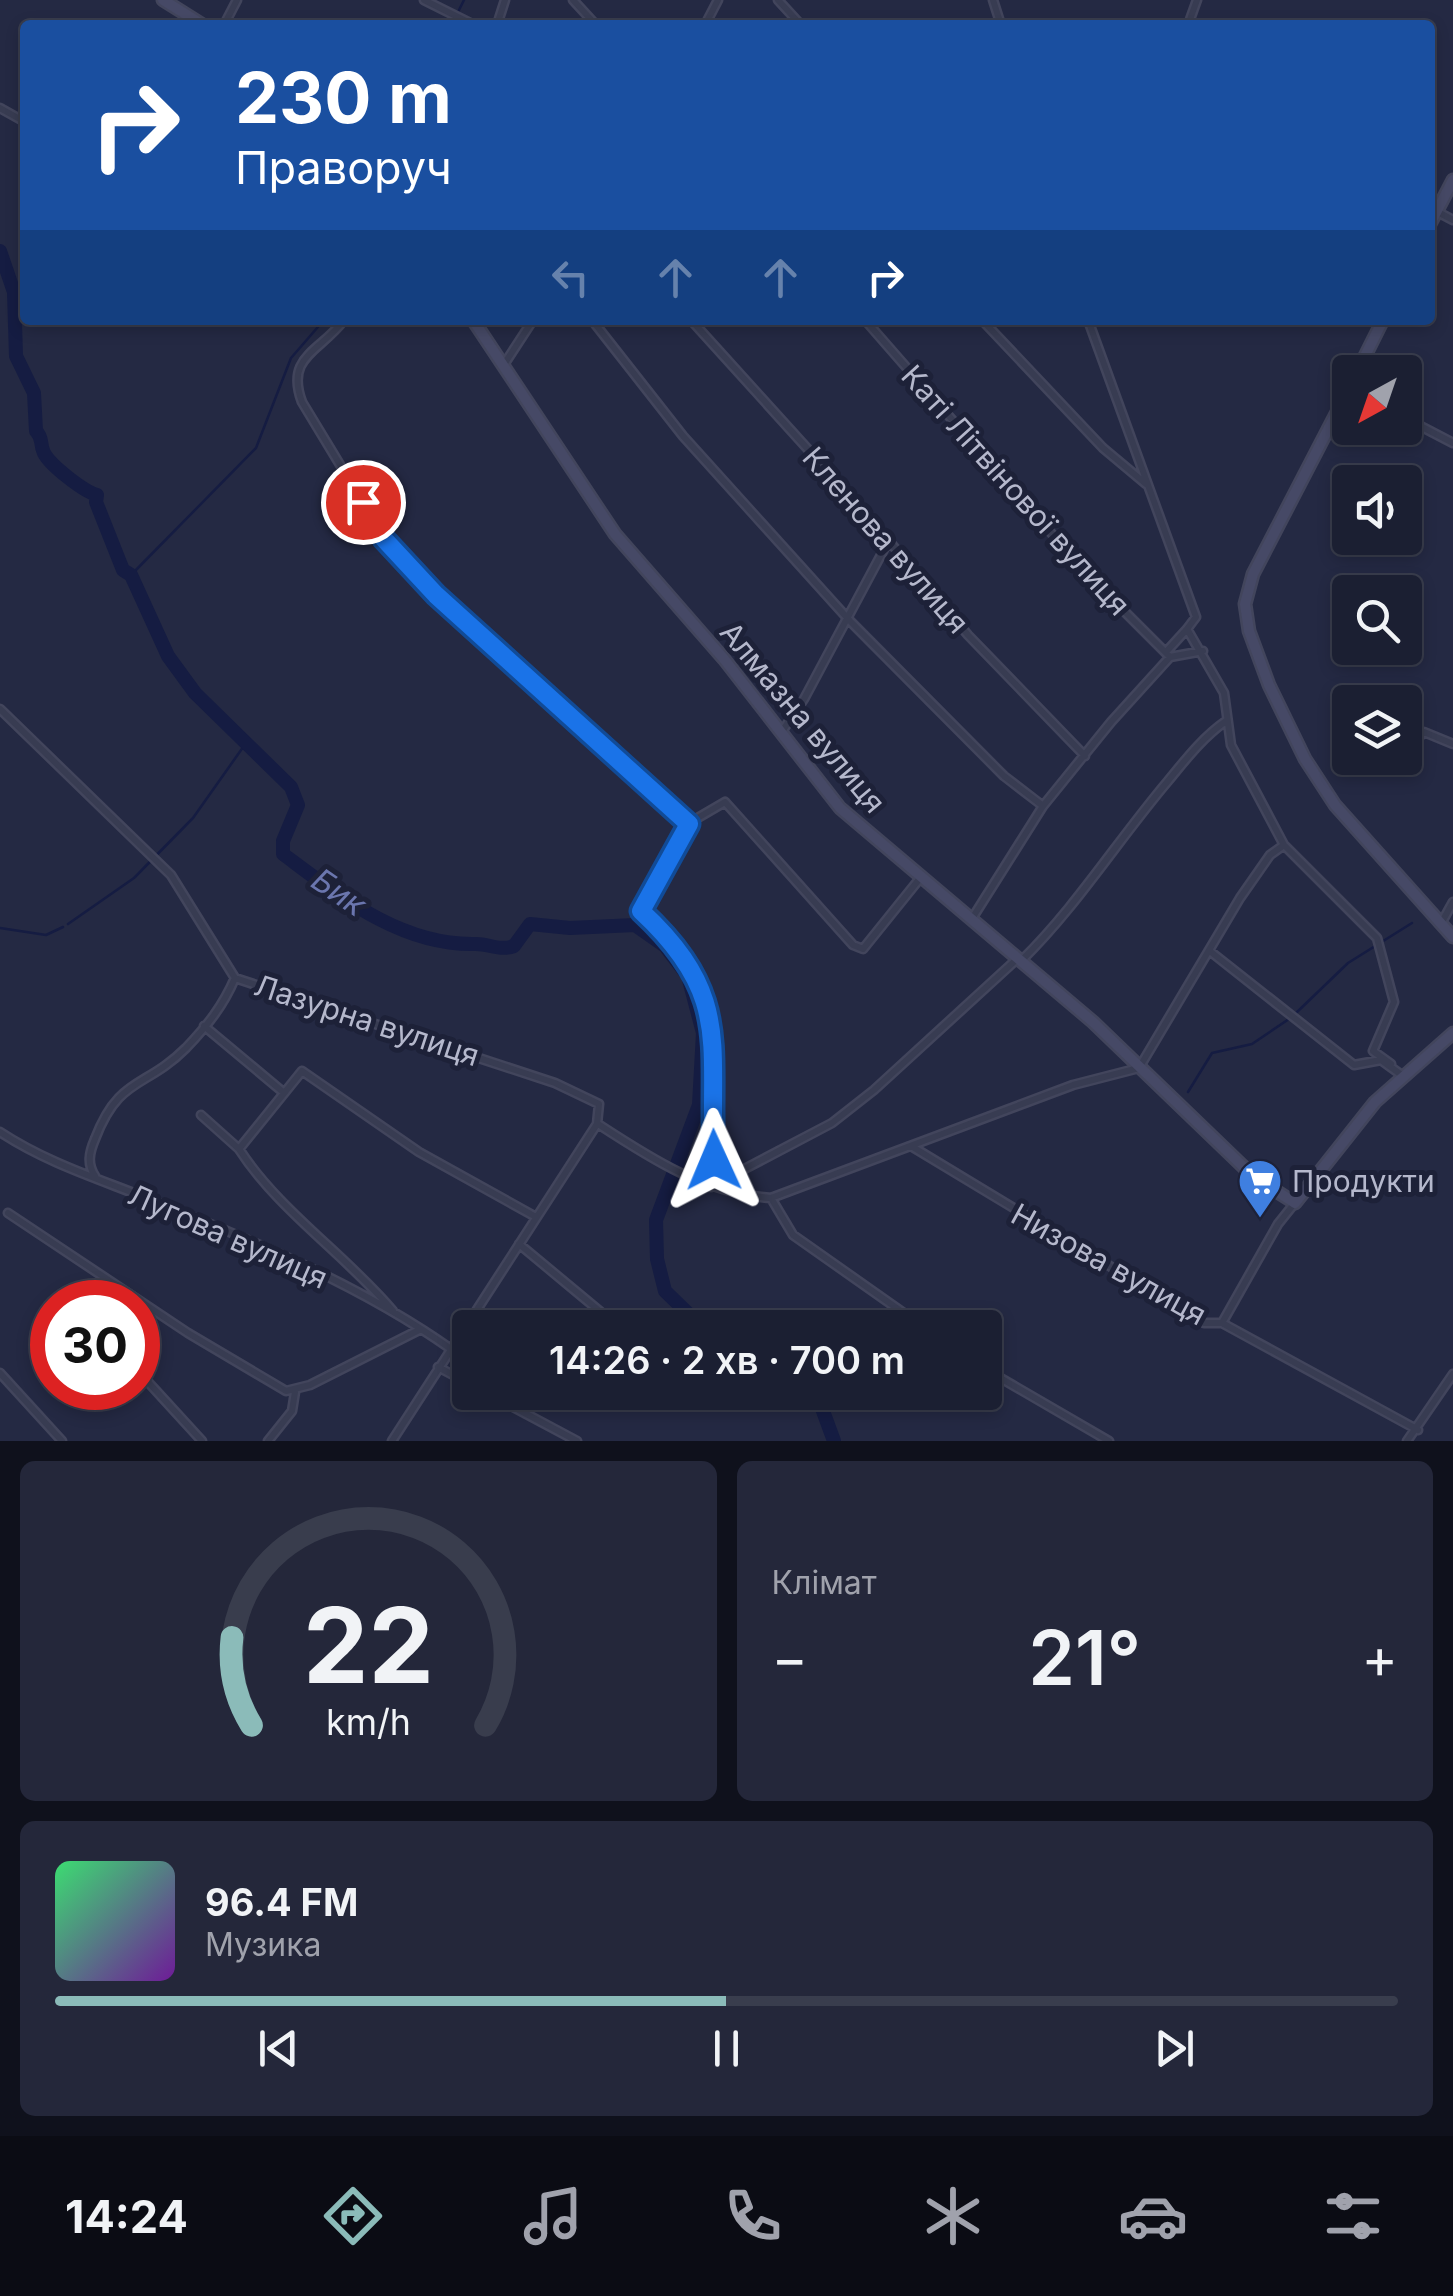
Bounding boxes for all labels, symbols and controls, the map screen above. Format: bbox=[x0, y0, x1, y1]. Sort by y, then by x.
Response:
text: 230 m bbox=[235, 55, 452, 140]
icon: right bbox=[70, 60, 200, 190]
text: Праворуч bbox=[235, 140, 452, 195]
icon: left bbox=[543, 250, 598, 305]
icon: ahead bbox=[648, 250, 703, 305]
icon: ahead bbox=[753, 250, 808, 305]
icon: right bbox=[858, 250, 913, 305]
north arrow bbox=[1332, 355, 1422, 445]
map controls bbox=[1332, 355, 1422, 775]
street label: Каті Літвінової вулиця bbox=[894, 358, 1138, 622]
street label: Кленова вулиця bbox=[795, 440, 977, 640]
pin bbox=[321, 460, 406, 545]
button: sound bbox=[1332, 465, 1422, 555]
icon: arrive bbox=[336, 475, 391, 530]
button: search bbox=[1332, 575, 1422, 665]
street label: Алмазна вулиця bbox=[713, 614, 893, 820]
button: layers bbox=[1332, 685, 1422, 775]
water label: Бик bbox=[304, 860, 375, 925]
street label: Лазурна вулиця bbox=[250, 967, 484, 1073]
position arrow bbox=[662, 1108, 766, 1212]
supermarket icon: Продукти bbox=[1237, 1158, 1283, 1219]
place label: Продукти bbox=[1292, 1163, 1435, 1199]
street label: Лугова вулиця bbox=[123, 1176, 333, 1296]
street label: Низова вулиця bbox=[1005, 1196, 1213, 1332]
speed limit sign: 30 bbox=[30, 1280, 160, 1410]
text: 14:26 · 2 хв · 700 m bbox=[549, 1337, 905, 1383]
text: Клімат bbox=[772, 1563, 877, 1602]
text: 22 bbox=[303, 1582, 434, 1708]
text: 21° bbox=[1028, 1612, 1141, 1703]
text: − bbox=[772, 1625, 808, 1691]
text: + bbox=[1362, 1625, 1398, 1691]
text: km/h bbox=[326, 1700, 411, 1744]
text: 96.4 FM bbox=[205, 1879, 358, 1925]
text: Музика bbox=[205, 1925, 321, 1964]
icon: previous bbox=[251, 2021, 306, 2076]
icon: pause bbox=[699, 2021, 754, 2076]
icon: next bbox=[1147, 2021, 1202, 2076]
icon: directions bbox=[318, 2181, 388, 2251]
icon: music bbox=[518, 2181, 588, 2251]
icon: phone bbox=[718, 2181, 788, 2251]
icon: climate bbox=[918, 2181, 988, 2251]
icon: car bbox=[1118, 2181, 1188, 2251]
icon: filters bbox=[1318, 2181, 1388, 2251]
text: 14:24 bbox=[65, 2189, 188, 2244]

